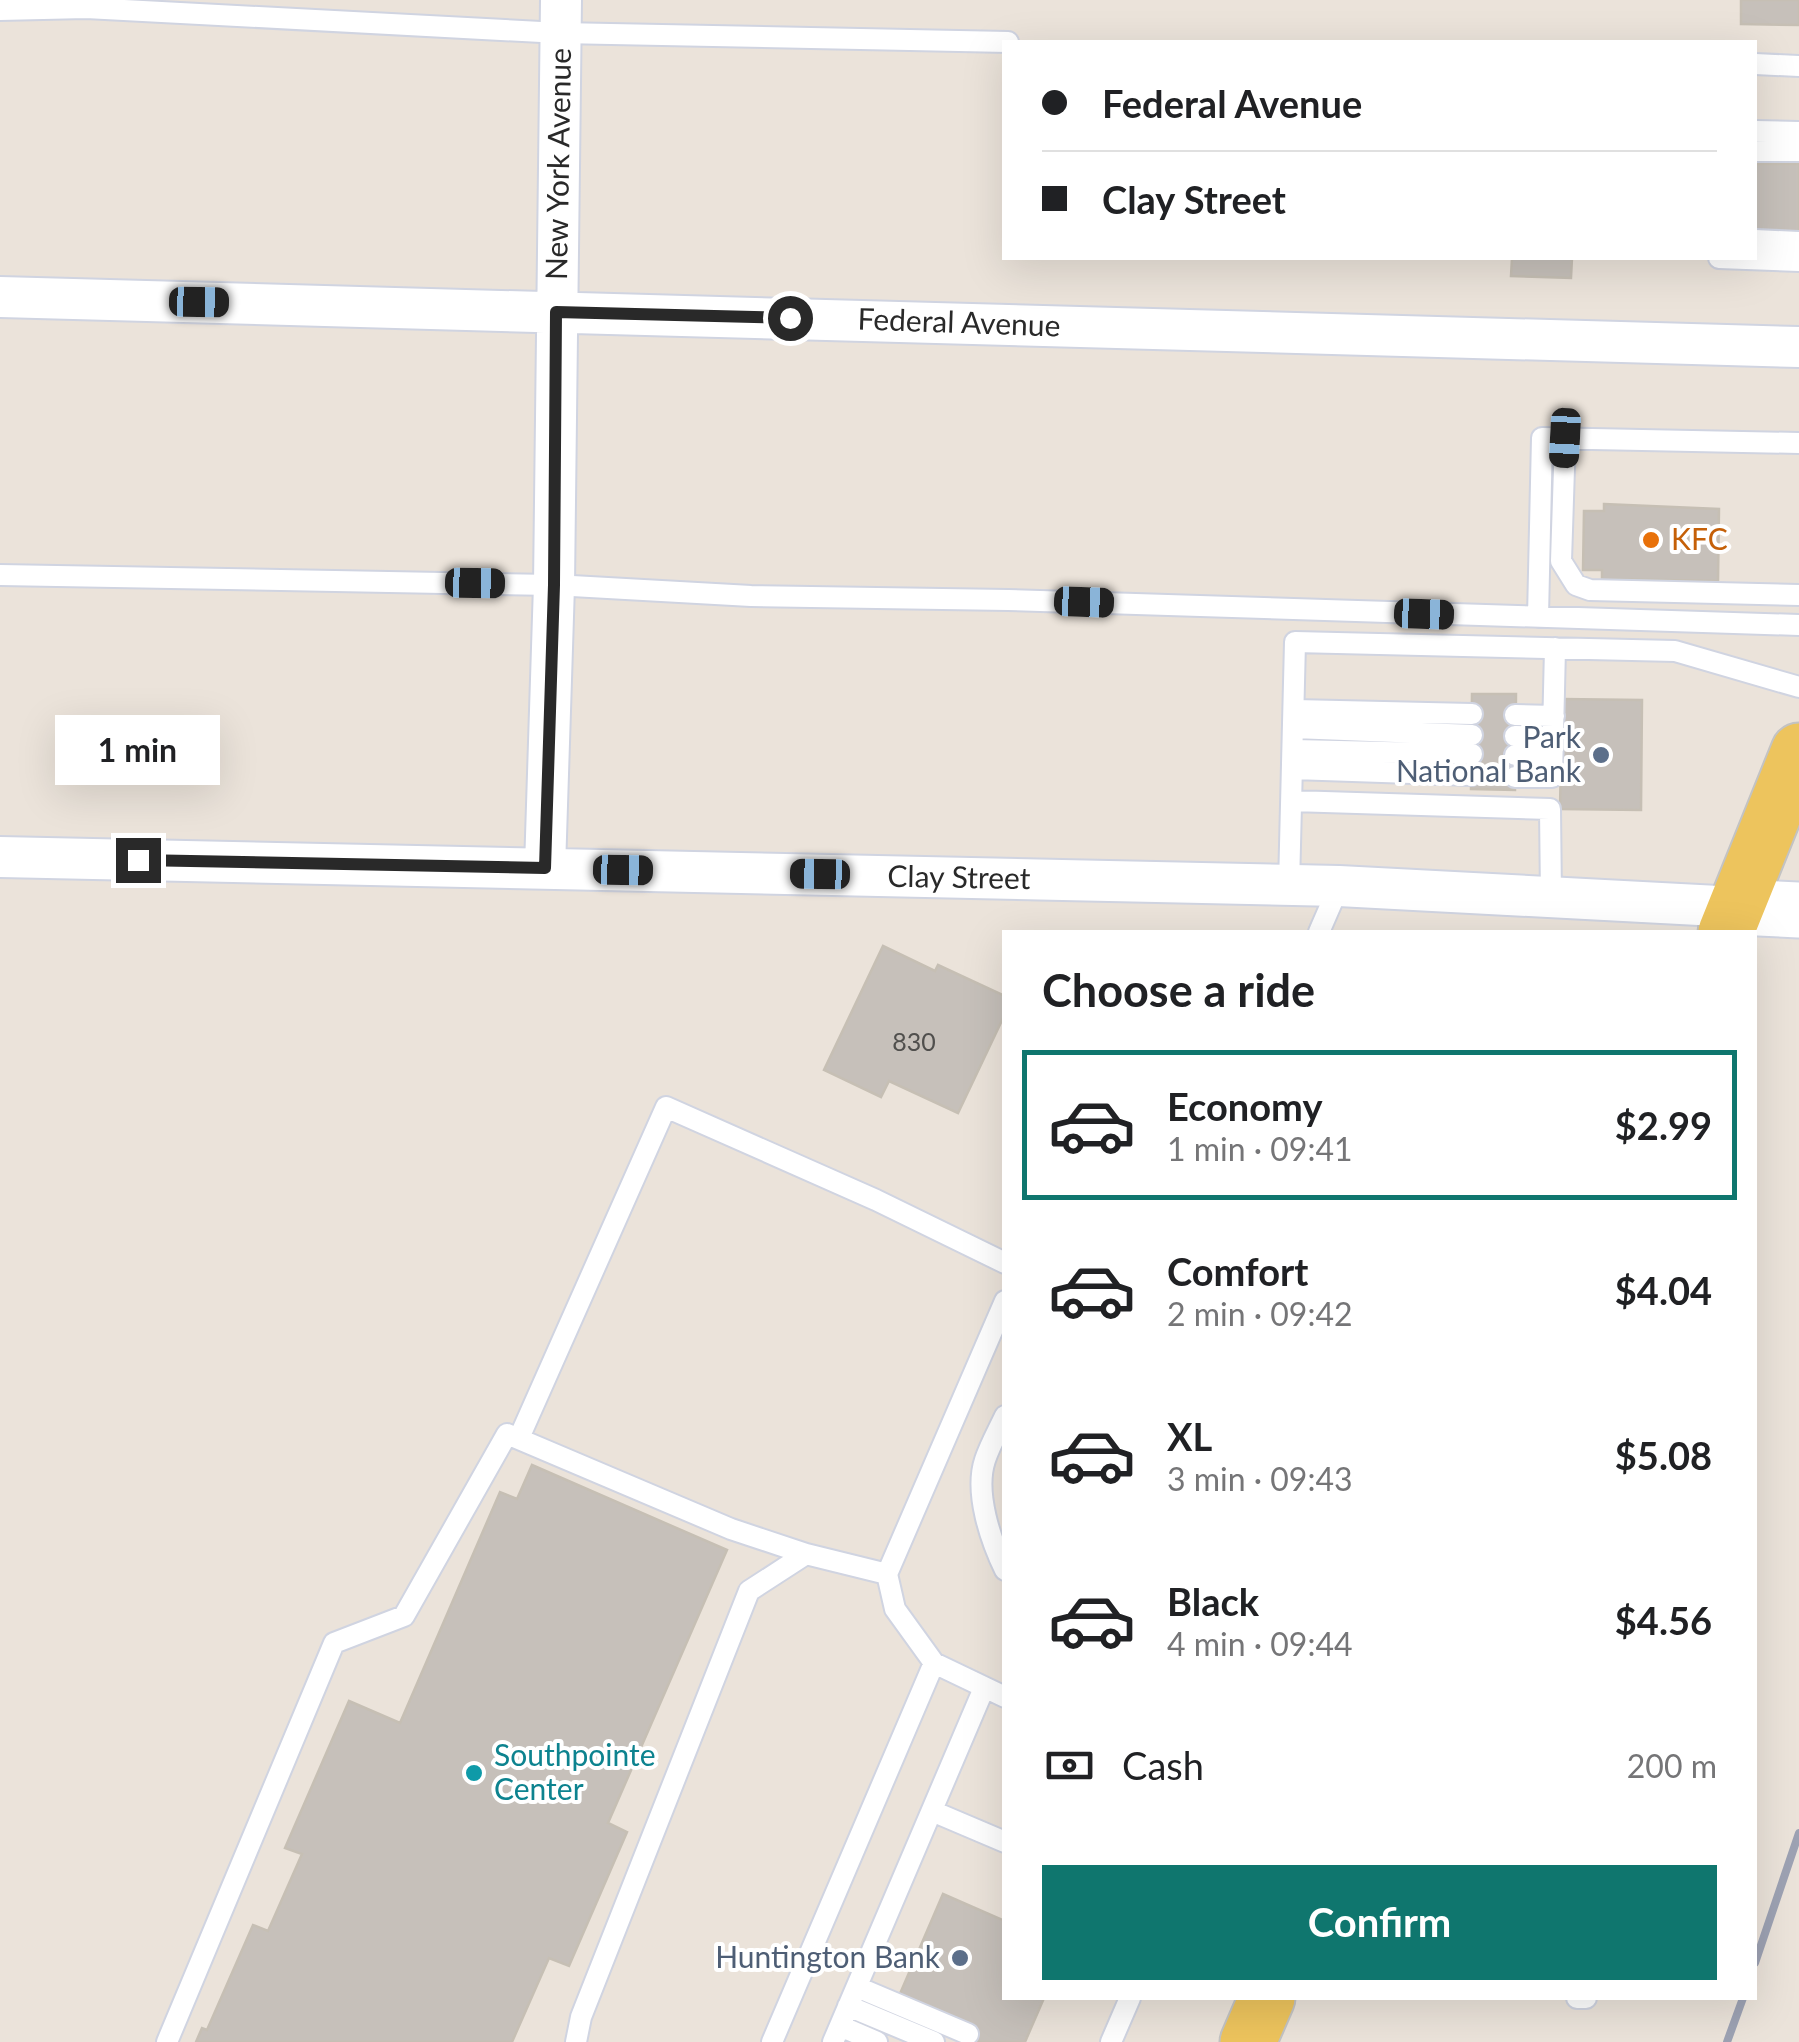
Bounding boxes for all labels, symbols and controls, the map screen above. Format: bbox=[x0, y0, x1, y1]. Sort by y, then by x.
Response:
street label: New York Avenue bbox=[537, 48, 577, 280]
text: Federal Avenue bbox=[1102, 80, 1362, 126]
text: Clay Street bbox=[1102, 176, 1286, 222]
car bbox=[169, 286, 229, 318]
route start bbox=[768, 296, 813, 341]
street label: Federal Avenue bbox=[857, 299, 1061, 343]
car bbox=[1548, 407, 1582, 469]
place label: KFC bbox=[1671, 520, 1728, 556]
marker: KFC bbox=[1640, 529, 1662, 551]
car bbox=[445, 567, 505, 599]
car bbox=[1053, 586, 1115, 618]
car bbox=[1393, 598, 1455, 630]
callout: 1 min bbox=[56, 715, 220, 785]
place label: Park National Bank bbox=[1396, 718, 1582, 788]
text: 1 min bbox=[98, 730, 177, 769]
marker: Park National Bank bbox=[1590, 744, 1612, 766]
route end bbox=[116, 838, 161, 883]
car bbox=[593, 854, 653, 886]
street label: Clay Street bbox=[887, 857, 1031, 895]
car bbox=[790, 858, 850, 890]
text: Choose a ride bbox=[1042, 963, 1315, 1017]
house number: 830 bbox=[892, 1026, 936, 1056]
icon: car bbox=[1047, 1080, 1137, 1170]
text: Economy bbox=[1167, 1083, 1322, 1129]
text: $2.99 bbox=[1615, 1102, 1712, 1148]
text: 1 min · 09:41 bbox=[1167, 1129, 1353, 1168]
icon: car bbox=[1047, 1245, 1137, 1335]
text: Comfort bbox=[1167, 1248, 1308, 1294]
text: $4.04 bbox=[1615, 1267, 1712, 1313]
text: 2 min · 09:42 bbox=[1167, 1294, 1353, 1333]
icon: car bbox=[1047, 1410, 1137, 1500]
text: XL bbox=[1167, 1413, 1212, 1459]
text: $5.08 bbox=[1615, 1432, 1712, 1478]
text: 3 min · 09:43 bbox=[1167, 1459, 1353, 1498]
icon: car bbox=[1047, 1575, 1137, 1665]
text: Black bbox=[1167, 1578, 1259, 1624]
text: $4.56 bbox=[1615, 1597, 1712, 1643]
text: 4 min · 09:44 bbox=[1167, 1624, 1353, 1663]
place label: Southpointe Center bbox=[494, 1736, 656, 1806]
icon: cash bbox=[1042, 1738, 1097, 1793]
text: Cash bbox=[1122, 1742, 1204, 1788]
text: 200 m bbox=[1627, 1746, 1717, 1785]
marker: Southpointe Center bbox=[463, 1762, 485, 1784]
button: Confirm bbox=[1042, 1865, 1717, 1980]
place label: Huntington Bank bbox=[715, 1938, 941, 1974]
marker: Huntington Bank bbox=[949, 1947, 971, 1969]

